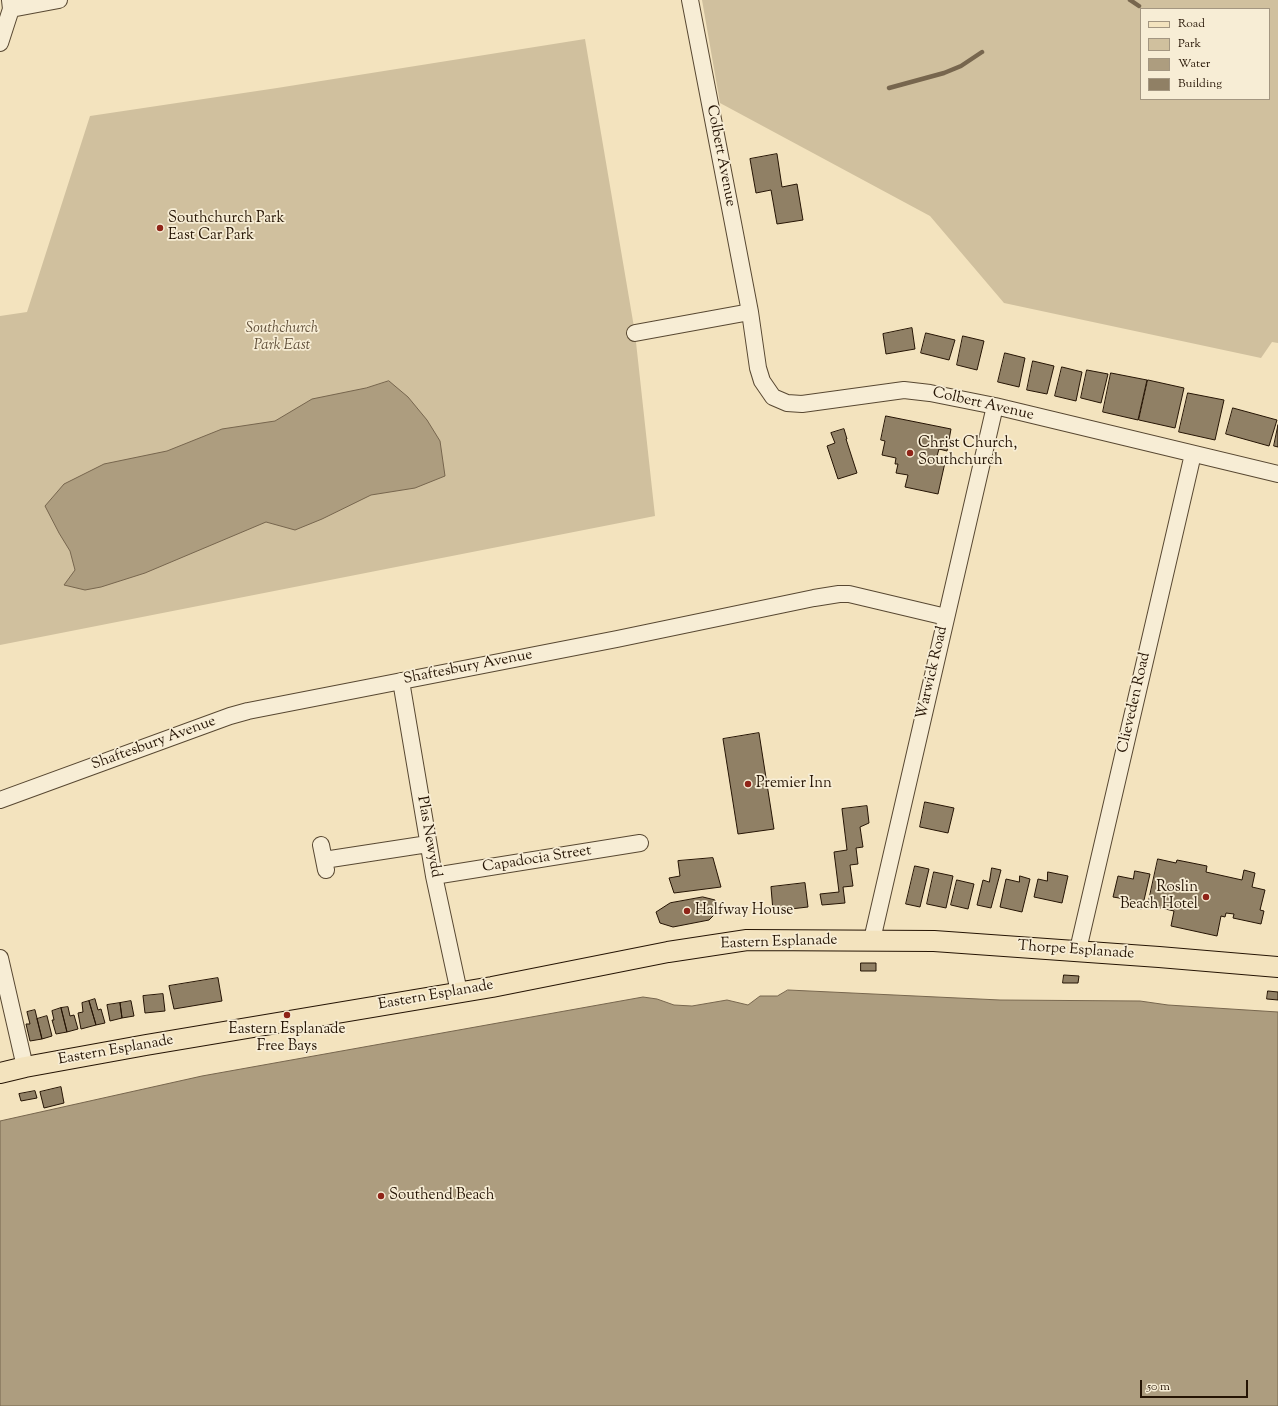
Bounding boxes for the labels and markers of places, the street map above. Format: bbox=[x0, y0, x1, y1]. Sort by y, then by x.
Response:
place label: Southchurch Park East Car Park bbox=[168, 210, 285, 245]
marker: Southchurch Park East Car Park bbox=[155, 223, 165, 233]
place label: Christ Church, Southchurch bbox=[918, 435, 1017, 470]
marker: Christ Church, Southchurch bbox=[905, 448, 915, 458]
place label: Premier Inn bbox=[756, 775, 832, 793]
marker: Premier Inn bbox=[743, 779, 753, 789]
place label: Roslin Beach Hotel bbox=[1120, 879, 1198, 914]
marker: Roslin Beach Hotel bbox=[1201, 892, 1211, 902]
place label: Halfway House bbox=[695, 902, 793, 920]
marker: Halfway House bbox=[682, 906, 692, 916]
marker: Eastern Esplanade Free Bays bbox=[282, 1010, 292, 1020]
place label: Eastern Esplanade Free Bays bbox=[229, 1021, 345, 1056]
place label: Southend Beach bbox=[389, 1187, 495, 1205]
marker: Southend Beach bbox=[376, 1191, 386, 1201]

